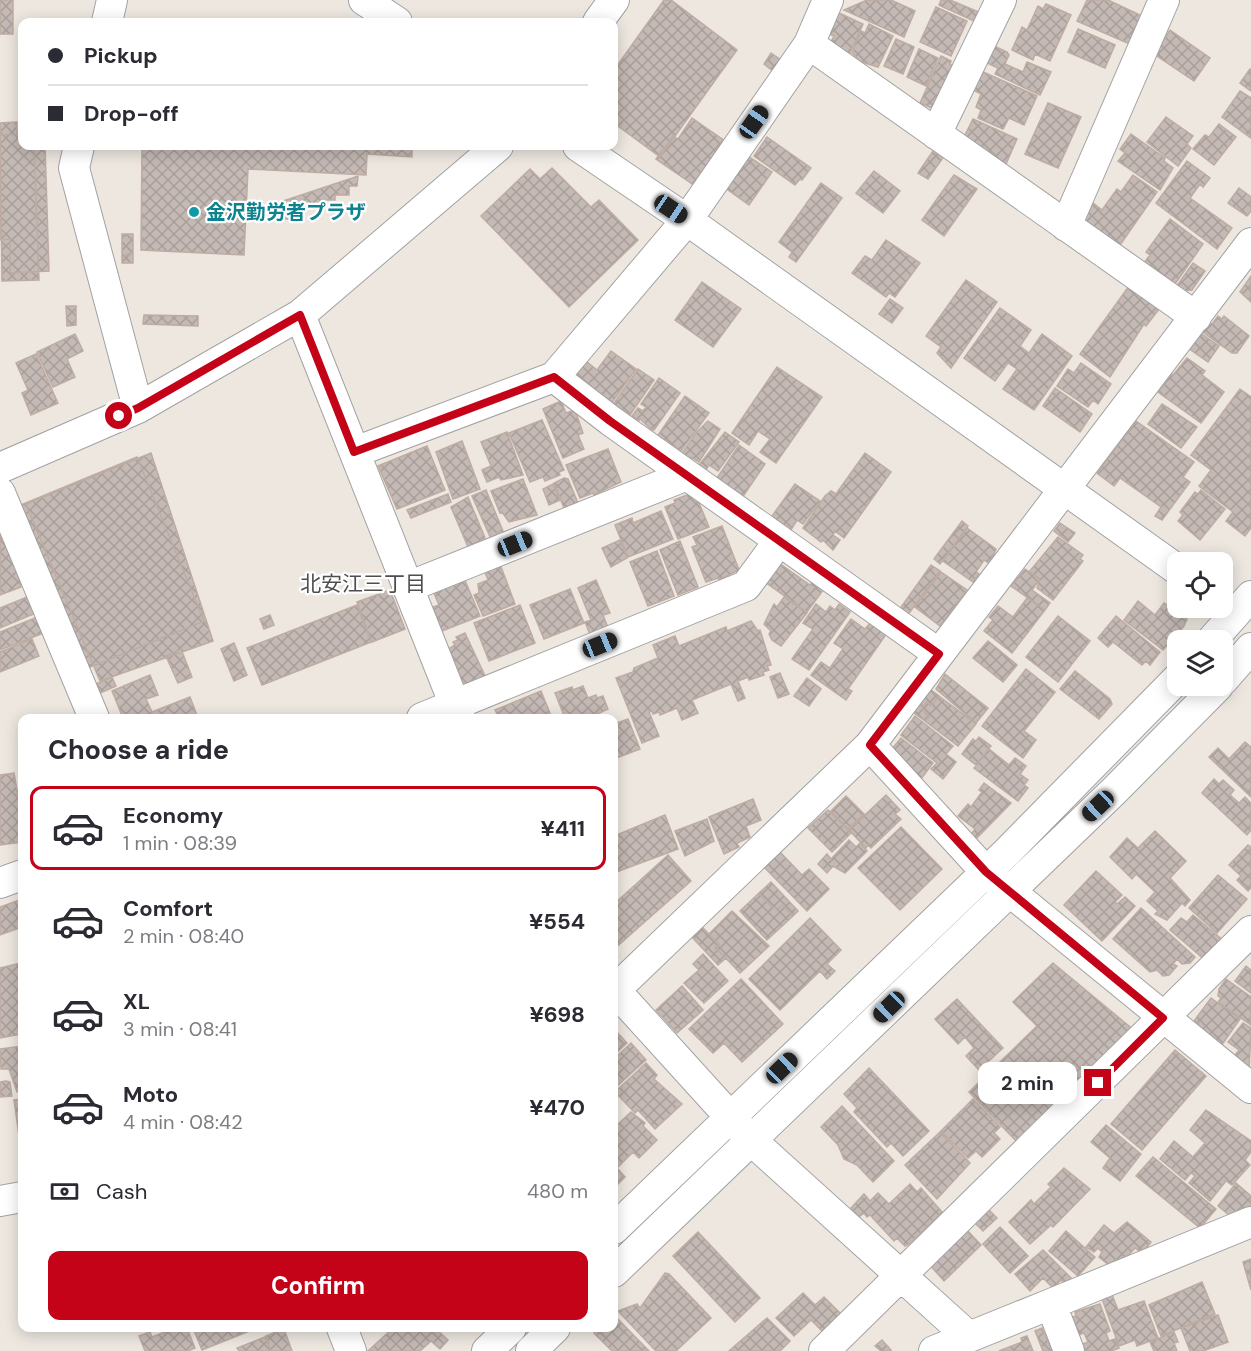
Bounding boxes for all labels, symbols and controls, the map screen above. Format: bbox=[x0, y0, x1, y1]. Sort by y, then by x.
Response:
text: Pickup bbox=[84, 41, 158, 70]
text: Drop-off bbox=[84, 99, 179, 128]
car bbox=[736, 102, 772, 142]
car bbox=[651, 191, 691, 227]
place label: 金沢勤労者プラザ bbox=[206, 199, 366, 225]
marker: 金沢勤労者プラザ bbox=[187, 205, 201, 219]
route start bbox=[105, 402, 132, 429]
car bbox=[495, 529, 535, 559]
map controls bbox=[1167, 552, 1233, 696]
button: locate bbox=[1167, 552, 1233, 618]
district label: 北安江三丁目 bbox=[300, 570, 426, 598]
car bbox=[580, 630, 620, 660]
button: layers bbox=[1167, 630, 1233, 696]
text: Choose a ride bbox=[48, 732, 229, 767]
car bbox=[1079, 787, 1117, 825]
icon: car bbox=[51, 801, 105, 855]
text: Economy bbox=[123, 801, 223, 830]
text: ¥411 bbox=[540, 814, 585, 843]
text: 1 min · 08:39 bbox=[123, 830, 237, 856]
icon: car bbox=[51, 894, 105, 948]
text: Comfort bbox=[123, 894, 213, 923]
text: ¥554 bbox=[529, 907, 585, 936]
text: 2 min · 08:40 bbox=[123, 923, 244, 949]
icon: car bbox=[51, 987, 105, 1041]
text: XL bbox=[123, 987, 150, 1016]
car bbox=[870, 988, 908, 1026]
text: ¥698 bbox=[529, 1000, 585, 1029]
text: 3 min · 08:41 bbox=[123, 1016, 237, 1042]
car bbox=[763, 1049, 801, 1087]
callout: 2 min bbox=[978, 1062, 1077, 1104]
route end bbox=[1084, 1069, 1111, 1096]
text: 2 min bbox=[1001, 1070, 1054, 1096]
icon: car bbox=[51, 1080, 105, 1134]
text: Moto bbox=[123, 1080, 178, 1109]
text: ¥470 bbox=[529, 1093, 585, 1122]
text: 4 min · 08:42 bbox=[123, 1109, 243, 1135]
icon: cash bbox=[48, 1175, 81, 1208]
text: Cash bbox=[96, 1177, 147, 1206]
text: 480 m bbox=[527, 1178, 588, 1204]
button: Confirm bbox=[48, 1251, 588, 1320]

